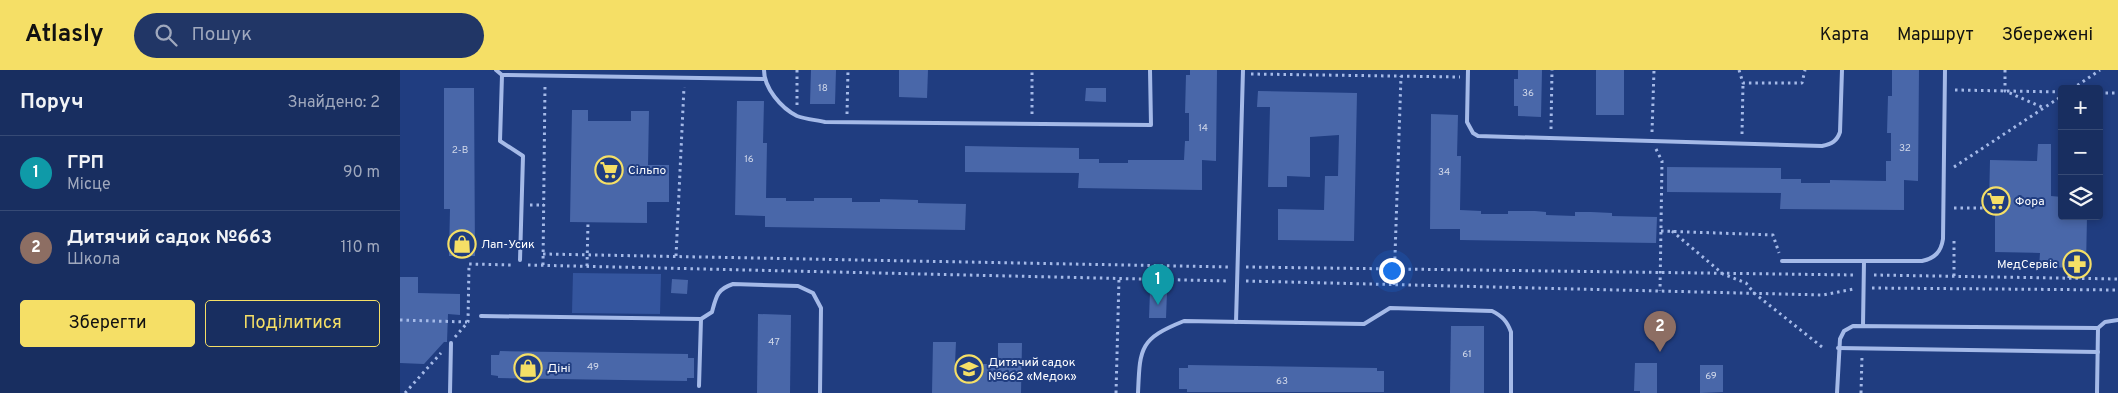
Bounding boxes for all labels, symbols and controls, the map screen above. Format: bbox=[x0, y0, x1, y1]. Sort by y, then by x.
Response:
search box bbox=[134, 13, 484, 58]
text: Atlasly bbox=[25, 20, 104, 50]
icon: search bbox=[152, 21, 180, 49]
text: Пошук bbox=[192, 23, 252, 47]
text: Карта bbox=[1820, 24, 1869, 47]
text: Маршрут bbox=[1897, 24, 1974, 47]
text: Збережені bbox=[2002, 24, 2093, 47]
house number: 18 bbox=[818, 82, 828, 95]
map controls bbox=[2058, 85, 2103, 220]
button: + bbox=[2058, 85, 2103, 130]
house number: 36 bbox=[1522, 87, 1534, 100]
text: Поруч bbox=[20, 89, 84, 116]
text: Знайдено: 2 bbox=[287, 93, 380, 113]
house number: 14 bbox=[1198, 122, 1208, 135]
button: − bbox=[2058, 130, 2103, 175]
house number: 32 bbox=[1899, 142, 1911, 155]
house number: 2-В bbox=[452, 144, 468, 157]
text: ГРП bbox=[67, 151, 104, 175]
house number: 16 bbox=[744, 153, 754, 166]
supermarket icon: Сільпо bbox=[594, 155, 624, 185]
text: 1 bbox=[33, 163, 39, 183]
text: 90 m bbox=[343, 163, 380, 183]
place label: Сільпо bbox=[628, 163, 667, 179]
house number: 34 bbox=[1438, 166, 1450, 179]
text: Місце bbox=[67, 175, 111, 195]
button: layers bbox=[2058, 175, 2103, 220]
supermarket icon: Фора bbox=[1981, 186, 2011, 216]
place label: Фора bbox=[2015, 194, 2044, 210]
text: Дитячий садок №663 bbox=[67, 226, 272, 250]
shop icon: Лап-Усик bbox=[447, 229, 477, 259]
place label: Лап-Усик bbox=[481, 237, 535, 253]
text: 2 bbox=[31, 238, 41, 258]
text: 110 m bbox=[340, 238, 380, 258]
pharmacy icon: МедСервіс bbox=[2062, 249, 2092, 279]
text: Школа bbox=[67, 250, 120, 270]
place label: МедСервіс bbox=[1997, 257, 2058, 273]
your location bbox=[1379, 258, 1405, 284]
pin: 1 bbox=[1142, 264, 1174, 305]
button: Зберегти bbox=[20, 300, 195, 347]
button: Поділитися bbox=[205, 300, 380, 347]
pin: 2 bbox=[1644, 311, 1676, 352]
house number: 47 bbox=[768, 336, 780, 349]
house number: 61 bbox=[1462, 348, 1472, 361]
shop icon: Діні bbox=[513, 353, 543, 383]
school or university icon: Дитячий садок №662 «Медок» bbox=[954, 354, 984, 384]
place label: Дитячий садок №662 «Медок» bbox=[988, 355, 1077, 385]
place label: Діні bbox=[547, 361, 571, 377]
house number: 49 bbox=[587, 361, 599, 374]
house number: 69 bbox=[1705, 370, 1717, 383]
house number: 63 bbox=[1276, 375, 1288, 388]

